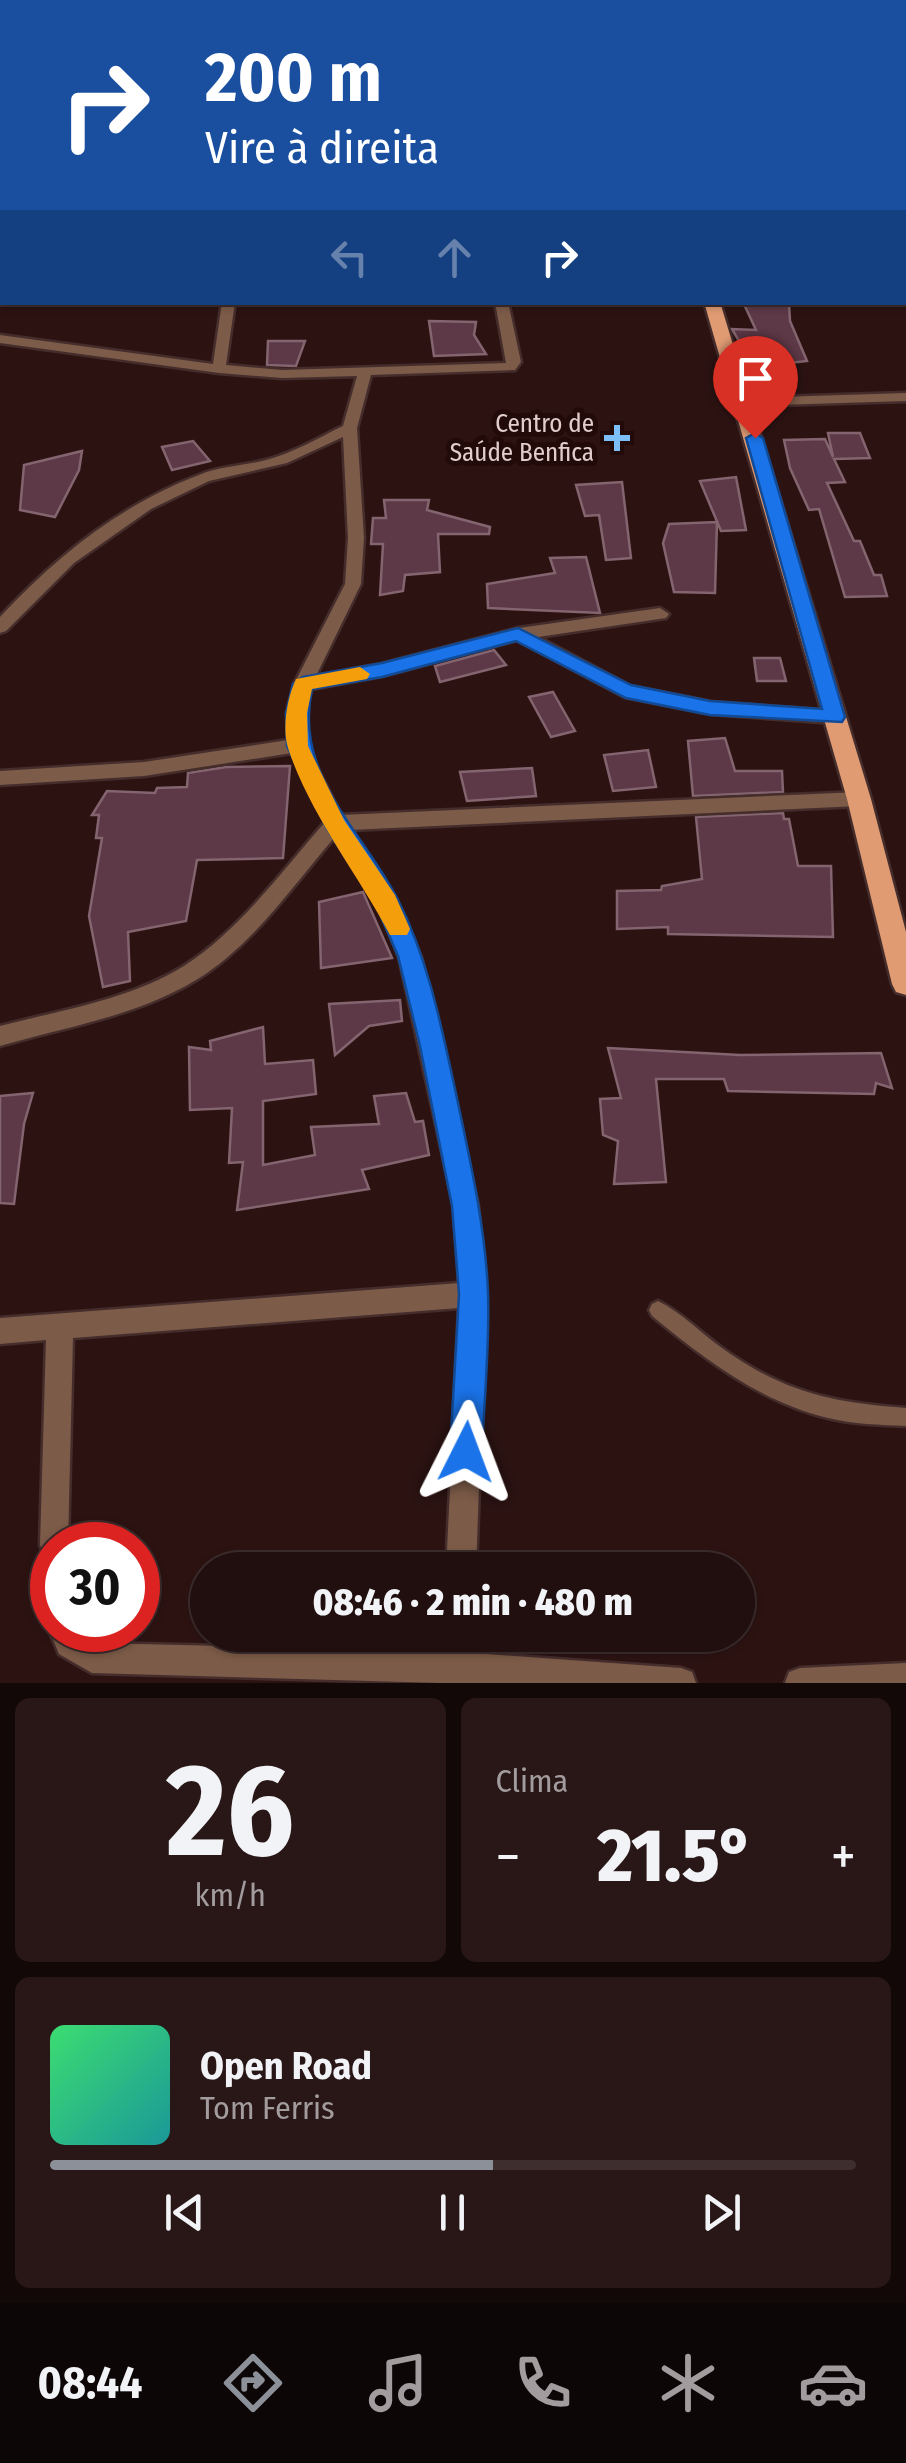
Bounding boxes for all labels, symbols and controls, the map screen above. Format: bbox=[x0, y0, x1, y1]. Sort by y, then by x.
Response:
text: 200 m bbox=[205, 36, 382, 120]
icon: right bbox=[40, 40, 170, 170]
text: Vire à direita bbox=[205, 121, 439, 175]
icon: left bbox=[322, 230, 377, 285]
icon: ahead bbox=[427, 230, 482, 285]
icon: right bbox=[532, 230, 587, 285]
pin bbox=[713, 336, 798, 439]
icon: arrive bbox=[728, 351, 783, 406]
place label: Centro de Saúde Benfica bbox=[450, 409, 594, 468]
marker: Centro de Saúde Benfica bbox=[604, 425, 630, 451]
position arrow bbox=[414, 1400, 518, 1504]
speed limit sign: 30 bbox=[30, 1522, 160, 1652]
text: 08:46 · 2 min · 480 m bbox=[312, 1579, 633, 1625]
text: 26 bbox=[166, 1733, 294, 1889]
text: Clima bbox=[496, 1762, 568, 1800]
text: 21.5° bbox=[597, 1811, 754, 1901]
text: − bbox=[496, 1824, 520, 1890]
text: + bbox=[831, 1824, 856, 1890]
text: km/h bbox=[195, 1876, 266, 1914]
text: Open Road bbox=[200, 2043, 372, 2089]
text: Tom Ferris bbox=[200, 2089, 335, 2127]
icon: previous bbox=[157, 2185, 212, 2240]
icon: pause bbox=[425, 2185, 480, 2240]
icon: next bbox=[694, 2185, 749, 2240]
icon: directions bbox=[218, 2348, 288, 2418]
icon: music bbox=[363, 2348, 433, 2418]
icon: phone bbox=[508, 2348, 578, 2418]
icon: climate bbox=[653, 2348, 723, 2418]
icon: car bbox=[798, 2348, 868, 2418]
text: 08:44 bbox=[38, 2356, 142, 2410]

